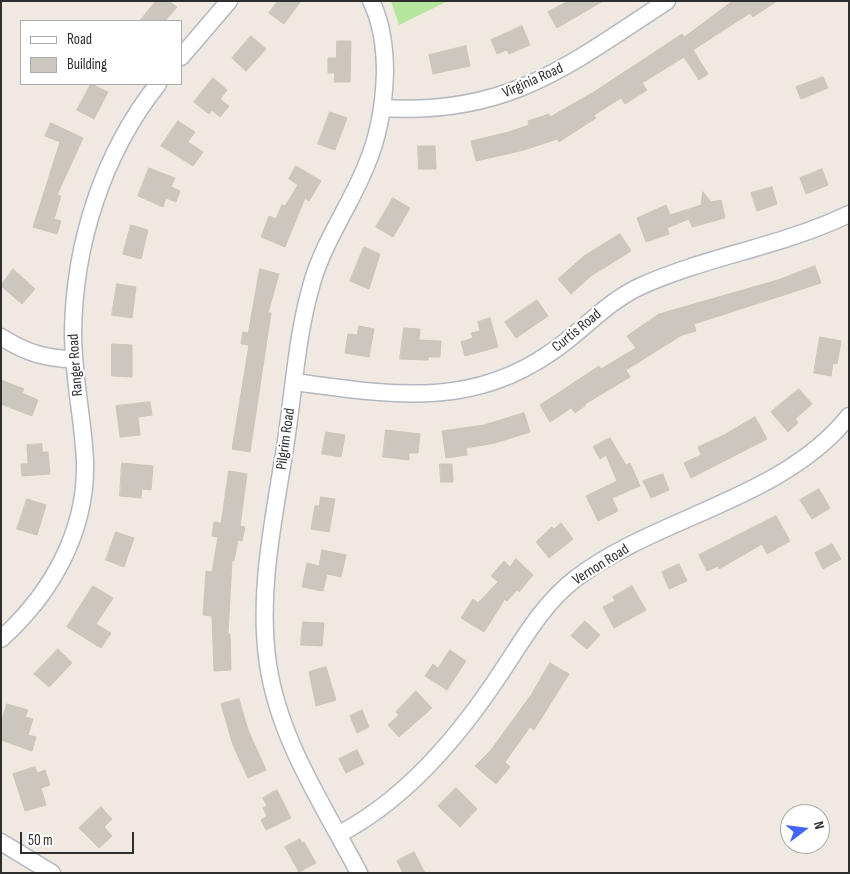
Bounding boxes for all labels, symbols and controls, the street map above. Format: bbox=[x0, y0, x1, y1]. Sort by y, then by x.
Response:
legend bbox=[20, 20, 182, 85]
text: Road bbox=[67, 30, 92, 49]
text: Building bbox=[67, 55, 107, 74]
street label: Virginia Road bbox=[500, 60, 566, 102]
street label: Curtis Road bbox=[549, 306, 605, 356]
street label: Ranger Road bbox=[65, 333, 87, 397]
street label: Pilgrim Road bbox=[273, 407, 299, 471]
street label: Vernon Road bbox=[569, 541, 633, 589]
north arrow bbox=[780, 804, 830, 854]
text: N bbox=[810, 819, 828, 831]
scale bar bbox=[22, 822, 136, 854]
text: 50 m bbox=[28, 831, 53, 850]

